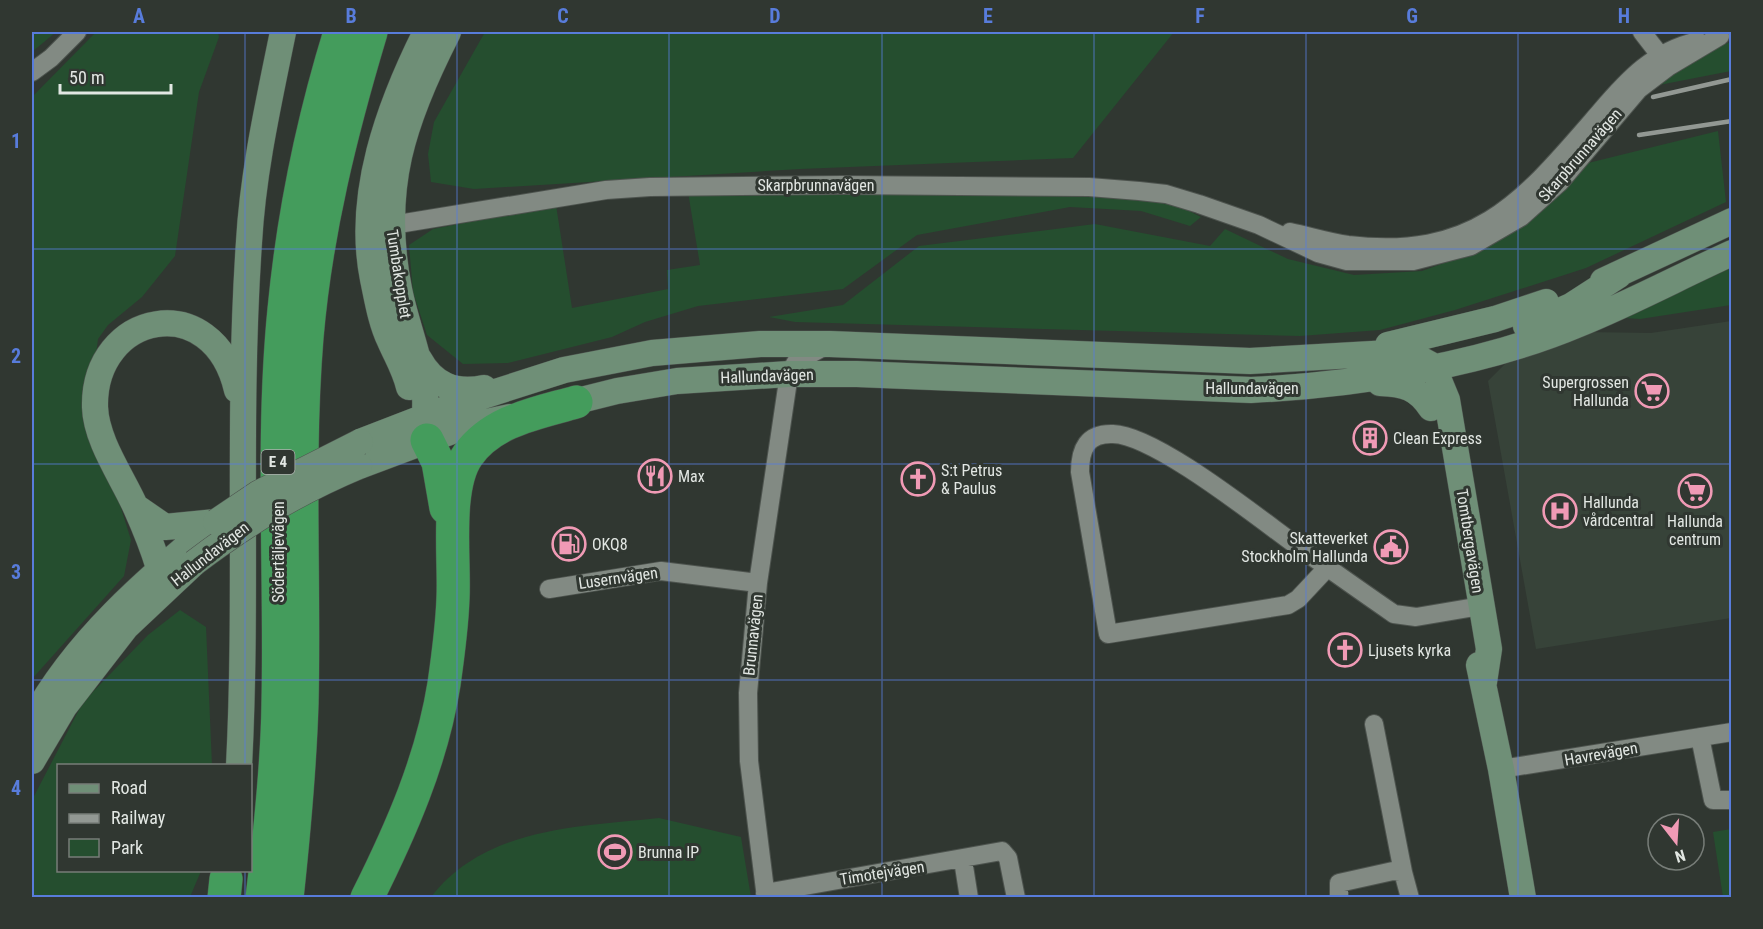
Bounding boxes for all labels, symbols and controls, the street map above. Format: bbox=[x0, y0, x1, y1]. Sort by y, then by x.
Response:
text: A bbox=[133, 4, 145, 28]
text: B bbox=[345, 4, 357, 28]
text: C bbox=[557, 4, 569, 28]
text: D bbox=[769, 4, 781, 28]
text: E bbox=[983, 4, 993, 28]
text: F bbox=[1195, 4, 1205, 28]
text: G bbox=[1406, 4, 1418, 28]
text: H bbox=[1618, 4, 1630, 28]
scale bar bbox=[60, 57, 171, 95]
text: 50 m bbox=[69, 67, 104, 88]
street label: Skarpbrunnavägen bbox=[1534, 105, 1626, 205]
text: 1 bbox=[11, 129, 21, 153]
street label: Skarpbrunnavägen bbox=[757, 176, 875, 195]
street label: Tumbakopplet bbox=[383, 228, 415, 320]
text: 2 bbox=[11, 344, 21, 368]
street label: Hallundavägen bbox=[720, 365, 814, 387]
place label: Supergrossen Hallunda bbox=[1542, 373, 1629, 410]
supermarket icon: Supergrossen Hallunda bbox=[1634, 373, 1670, 409]
street label: Hallundavägen bbox=[1205, 379, 1299, 398]
building icon: Clean Express bbox=[1352, 420, 1388, 456]
place label: Clean Express bbox=[1393, 429, 1482, 448]
road number: E 4 bbox=[262, 450, 294, 474]
restaurant icon: Max bbox=[637, 458, 673, 494]
church icon: S:t Petrus & Paulus bbox=[900, 461, 936, 497]
place label: S:t Petrus & Paulus bbox=[941, 461, 1002, 498]
place label: Max bbox=[678, 467, 705, 486]
supermarket icon: Hallunda centrum bbox=[1677, 473, 1713, 509]
street label: Tomtbergavägen bbox=[1452, 487, 1488, 595]
hospital icon: Hallunda vårdcentral bbox=[1542, 493, 1578, 529]
place label: Hallunda vårdcentral bbox=[1583, 493, 1653, 530]
street label: Södertäljevägen bbox=[269, 501, 288, 603]
place label: Hallunda centrum bbox=[1667, 512, 1723, 549]
street label: Hallundavägen bbox=[167, 518, 253, 590]
fuel station icon: OKQ8 bbox=[551, 526, 587, 562]
place label: Skatteverket Stockholm Hallunda bbox=[1241, 529, 1368, 566]
public building icon: Skatteverket Stockholm Hallunda bbox=[1373, 529, 1409, 565]
place label: OKQ8 bbox=[592, 535, 628, 554]
text: 3 bbox=[11, 560, 21, 584]
street label: Lusernvägen bbox=[577, 563, 659, 593]
street label: Brunnavägen bbox=[739, 593, 767, 677]
church icon: Ljusets kyrka bbox=[1327, 632, 1363, 668]
place label: Ljusets kyrka bbox=[1368, 641, 1451, 660]
street label: Havrevägen bbox=[1563, 738, 1639, 770]
legend bbox=[57, 764, 252, 872]
text: 4 bbox=[11, 776, 21, 800]
text: Road bbox=[111, 777, 147, 798]
text: Railway bbox=[111, 807, 166, 828]
north arrow bbox=[1646, 812, 1706, 872]
sports icon: Brunna IP bbox=[597, 834, 633, 870]
text: Park bbox=[111, 837, 143, 858]
place label: Brunna IP bbox=[638, 843, 699, 862]
text: N bbox=[1673, 845, 1688, 866]
street label: Timotejvägen bbox=[838, 857, 926, 889]

